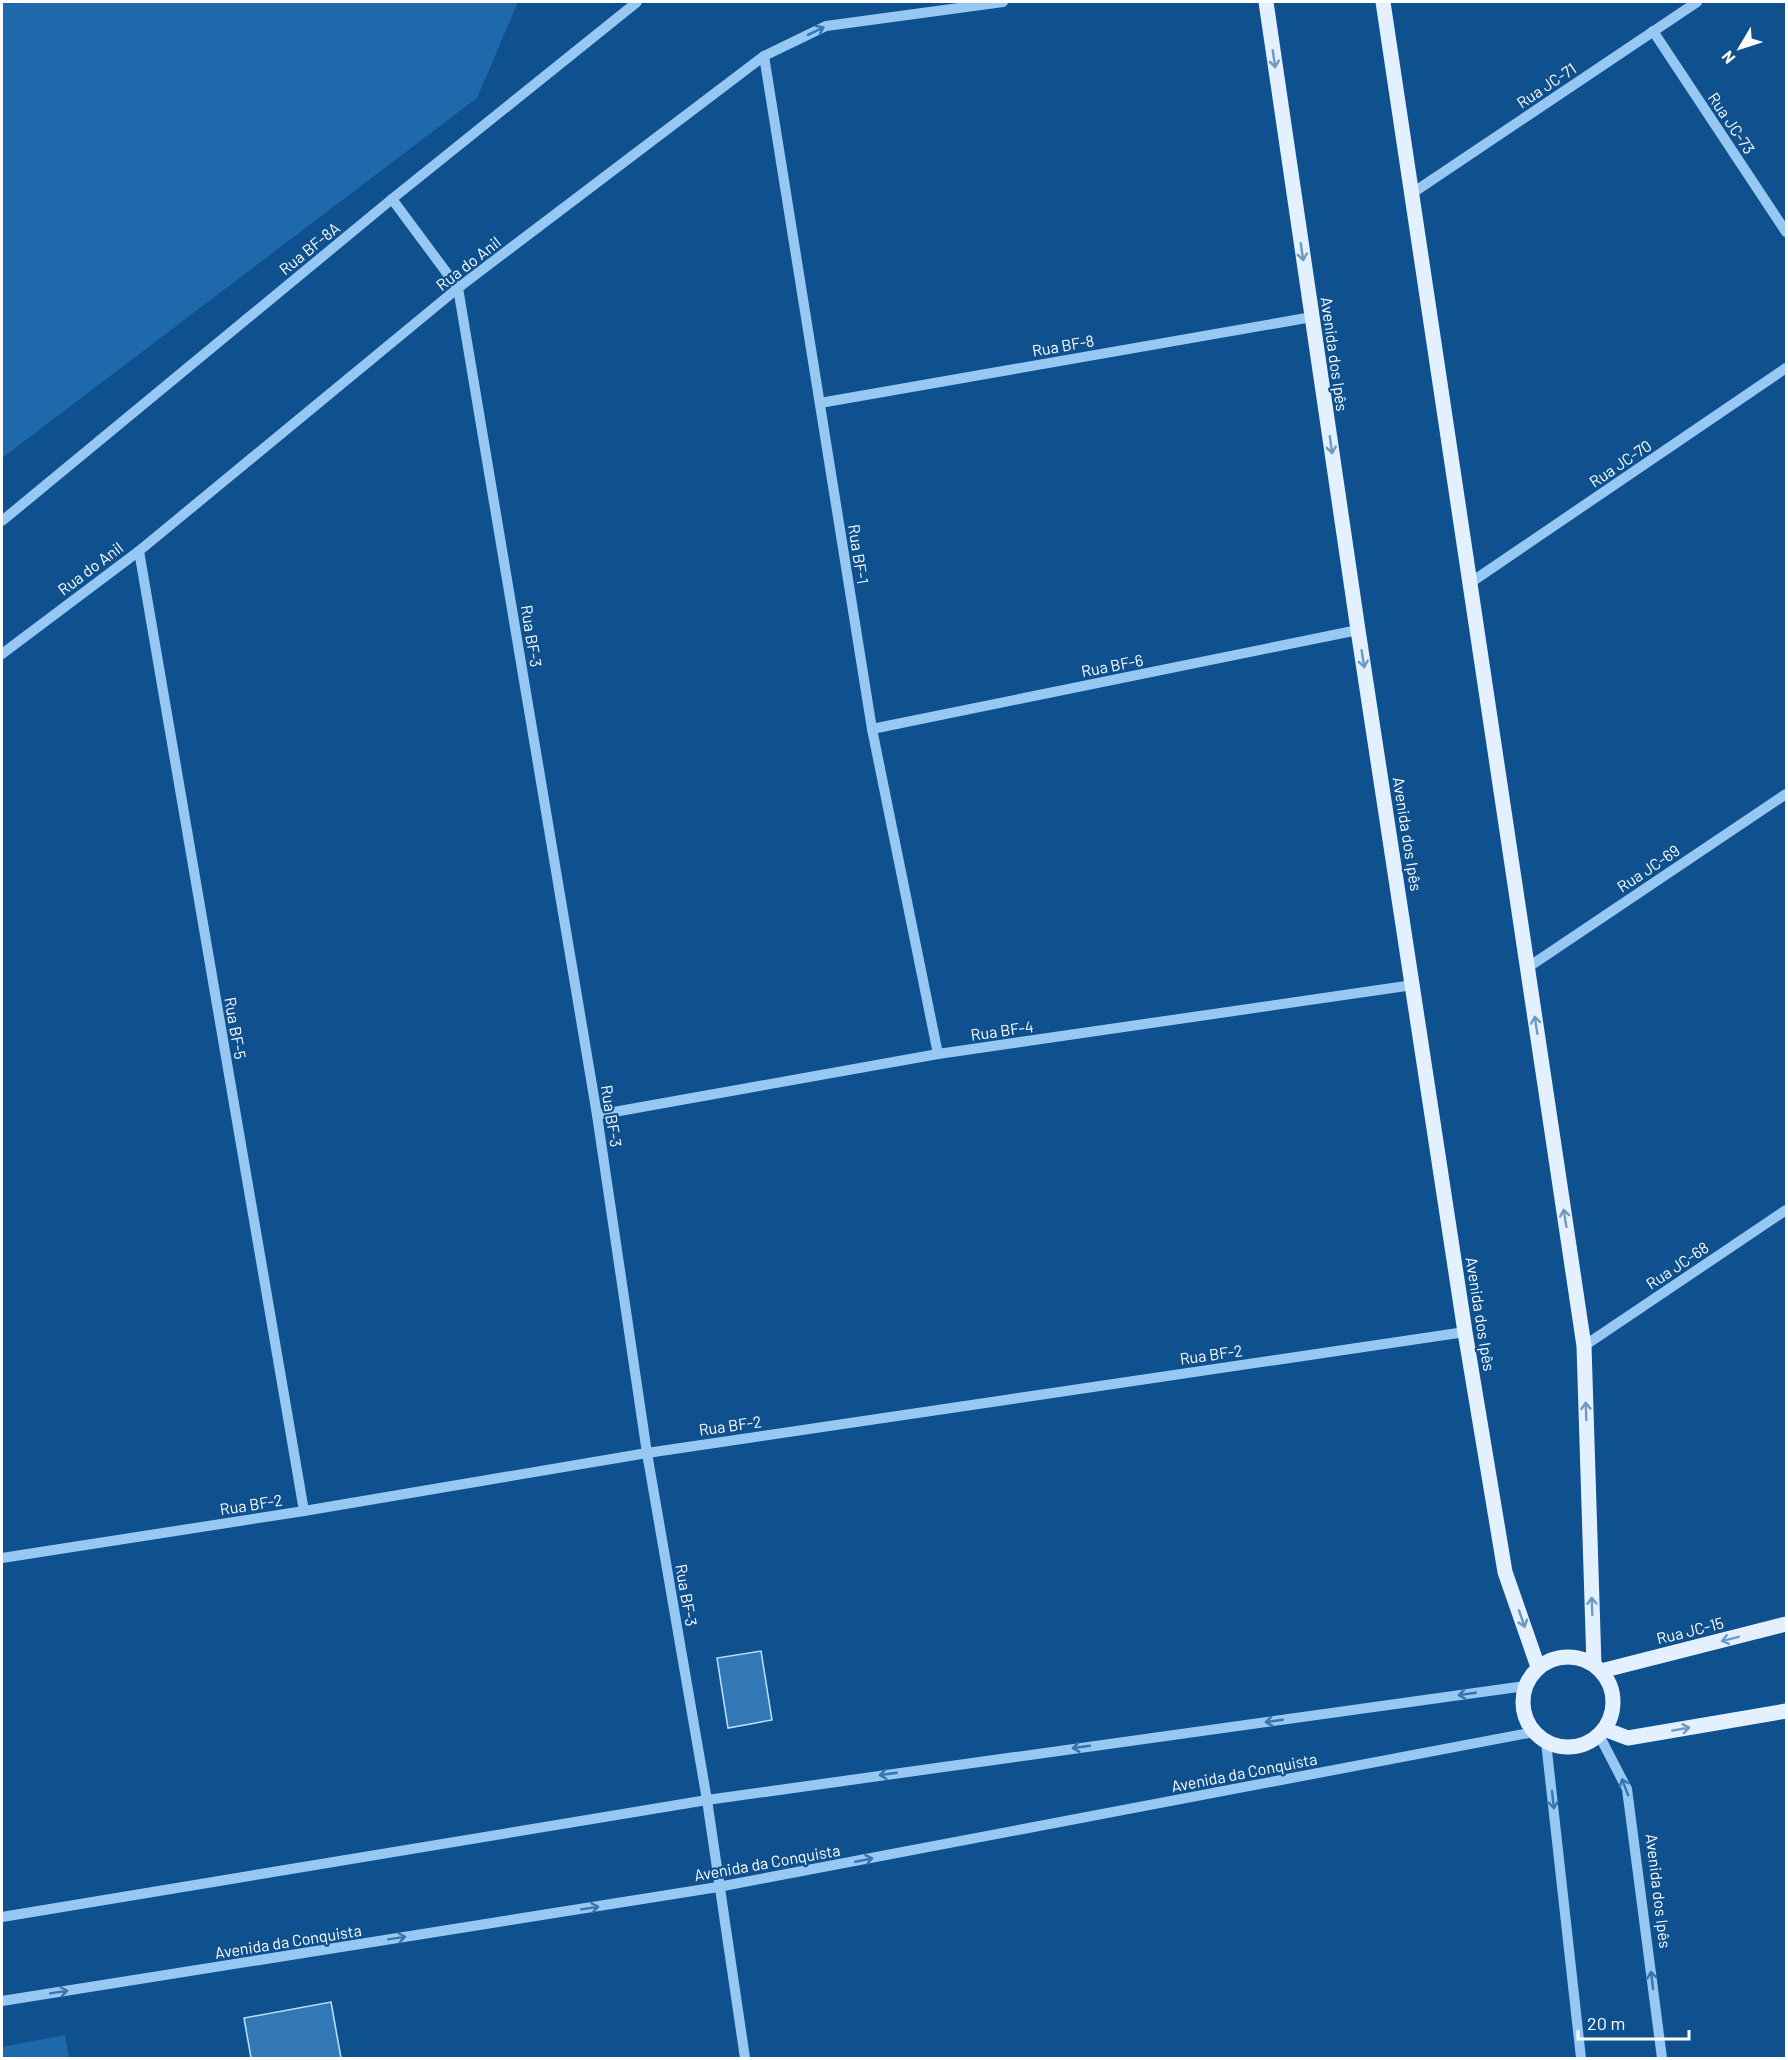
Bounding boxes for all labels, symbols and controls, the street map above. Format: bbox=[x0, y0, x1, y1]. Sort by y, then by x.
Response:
north arrow bbox=[1710, 18, 1770, 78]
one-way arrow bbox=[807, 24, 825, 36]
text: N bbox=[1717, 48, 1739, 68]
one-way arrow bbox=[1269, 49, 1280, 69]
street label: Rua JC-71 bbox=[1513, 58, 1579, 112]
street label: Rua JC-73 bbox=[1705, 89, 1759, 157]
street label: Rua BF-8A bbox=[275, 218, 343, 278]
street label: Rua do Anil bbox=[432, 232, 504, 294]
one-way arrow bbox=[1297, 242, 1308, 262]
street label: Avenida dos Ipês bbox=[1318, 296, 1352, 412]
street label: Rua BF-8 bbox=[1030, 330, 1096, 360]
one-way arrow bbox=[1325, 435, 1336, 455]
street label: Rua JC-70 bbox=[1585, 435, 1655, 491]
street label: Rua BF-1 bbox=[845, 523, 873, 585]
street label: Rua do Anil bbox=[54, 537, 126, 599]
street label: Rua BF-3 bbox=[518, 604, 546, 668]
one-way arrow bbox=[1357, 649, 1368, 668]
street label: Rua BF-6 bbox=[1079, 650, 1145, 680]
street label: Avenida dos Ipês bbox=[1390, 776, 1426, 892]
street label: Rua JC-69 bbox=[1613, 840, 1683, 896]
street label: Rua BF-5 bbox=[221, 995, 251, 1061]
one-way arrow bbox=[1530, 1015, 1541, 1035]
street label: Rua BF-4 bbox=[969, 1016, 1035, 1044]
street label: Rua BF-3 bbox=[598, 1084, 626, 1148]
one-way arrow bbox=[1559, 1208, 1570, 1228]
street label: Rua JC-68 bbox=[1642, 1237, 1712, 1293]
street label: Avenida dos Ipês bbox=[1463, 1256, 1499, 1372]
street label: Rua BF-2 bbox=[1178, 1340, 1244, 1368]
one-way arrow bbox=[1580, 1402, 1592, 1422]
street label: Rua BF-2 bbox=[697, 1411, 763, 1439]
street label: Rua BF-2 bbox=[218, 1490, 284, 1518]
street label: Rua BF-3 bbox=[672, 1562, 702, 1628]
one-way arrow bbox=[1586, 1597, 1598, 1617]
one-way arrow bbox=[1517, 1610, 1528, 1628]
street label: Rua JC-15 bbox=[1654, 1612, 1726, 1648]
one-way arrow bbox=[1721, 1633, 1740, 1645]
one-way arrow bbox=[1458, 1688, 1478, 1699]
one-way arrow bbox=[1265, 1715, 1284, 1726]
one-way arrow bbox=[1671, 1723, 1690, 1734]
one-way arrow bbox=[1071, 1742, 1091, 1753]
street label: Avenida da Conquista bbox=[1169, 1749, 1319, 1795]
one-way arrow bbox=[878, 1769, 898, 1780]
one-way arrow bbox=[1618, 1778, 1629, 1797]
one-way arrow bbox=[1547, 1790, 1558, 1810]
street label: Avenida dos Ipês bbox=[1643, 1833, 1675, 1949]
street label: Avenida da Conquista bbox=[692, 1840, 842, 1884]
one-way arrow bbox=[854, 1854, 874, 1865]
one-way arrow bbox=[579, 1902, 599, 1913]
street label: Avenida da Conquista bbox=[213, 1920, 363, 1962]
one-way arrow bbox=[387, 1933, 406, 1944]
one-way arrow bbox=[1646, 1970, 1657, 1990]
one-way arrow bbox=[49, 1986, 69, 1997]
scale bar bbox=[1578, 2003, 1689, 2041]
text: 20 m bbox=[1587, 2012, 1625, 2034]

